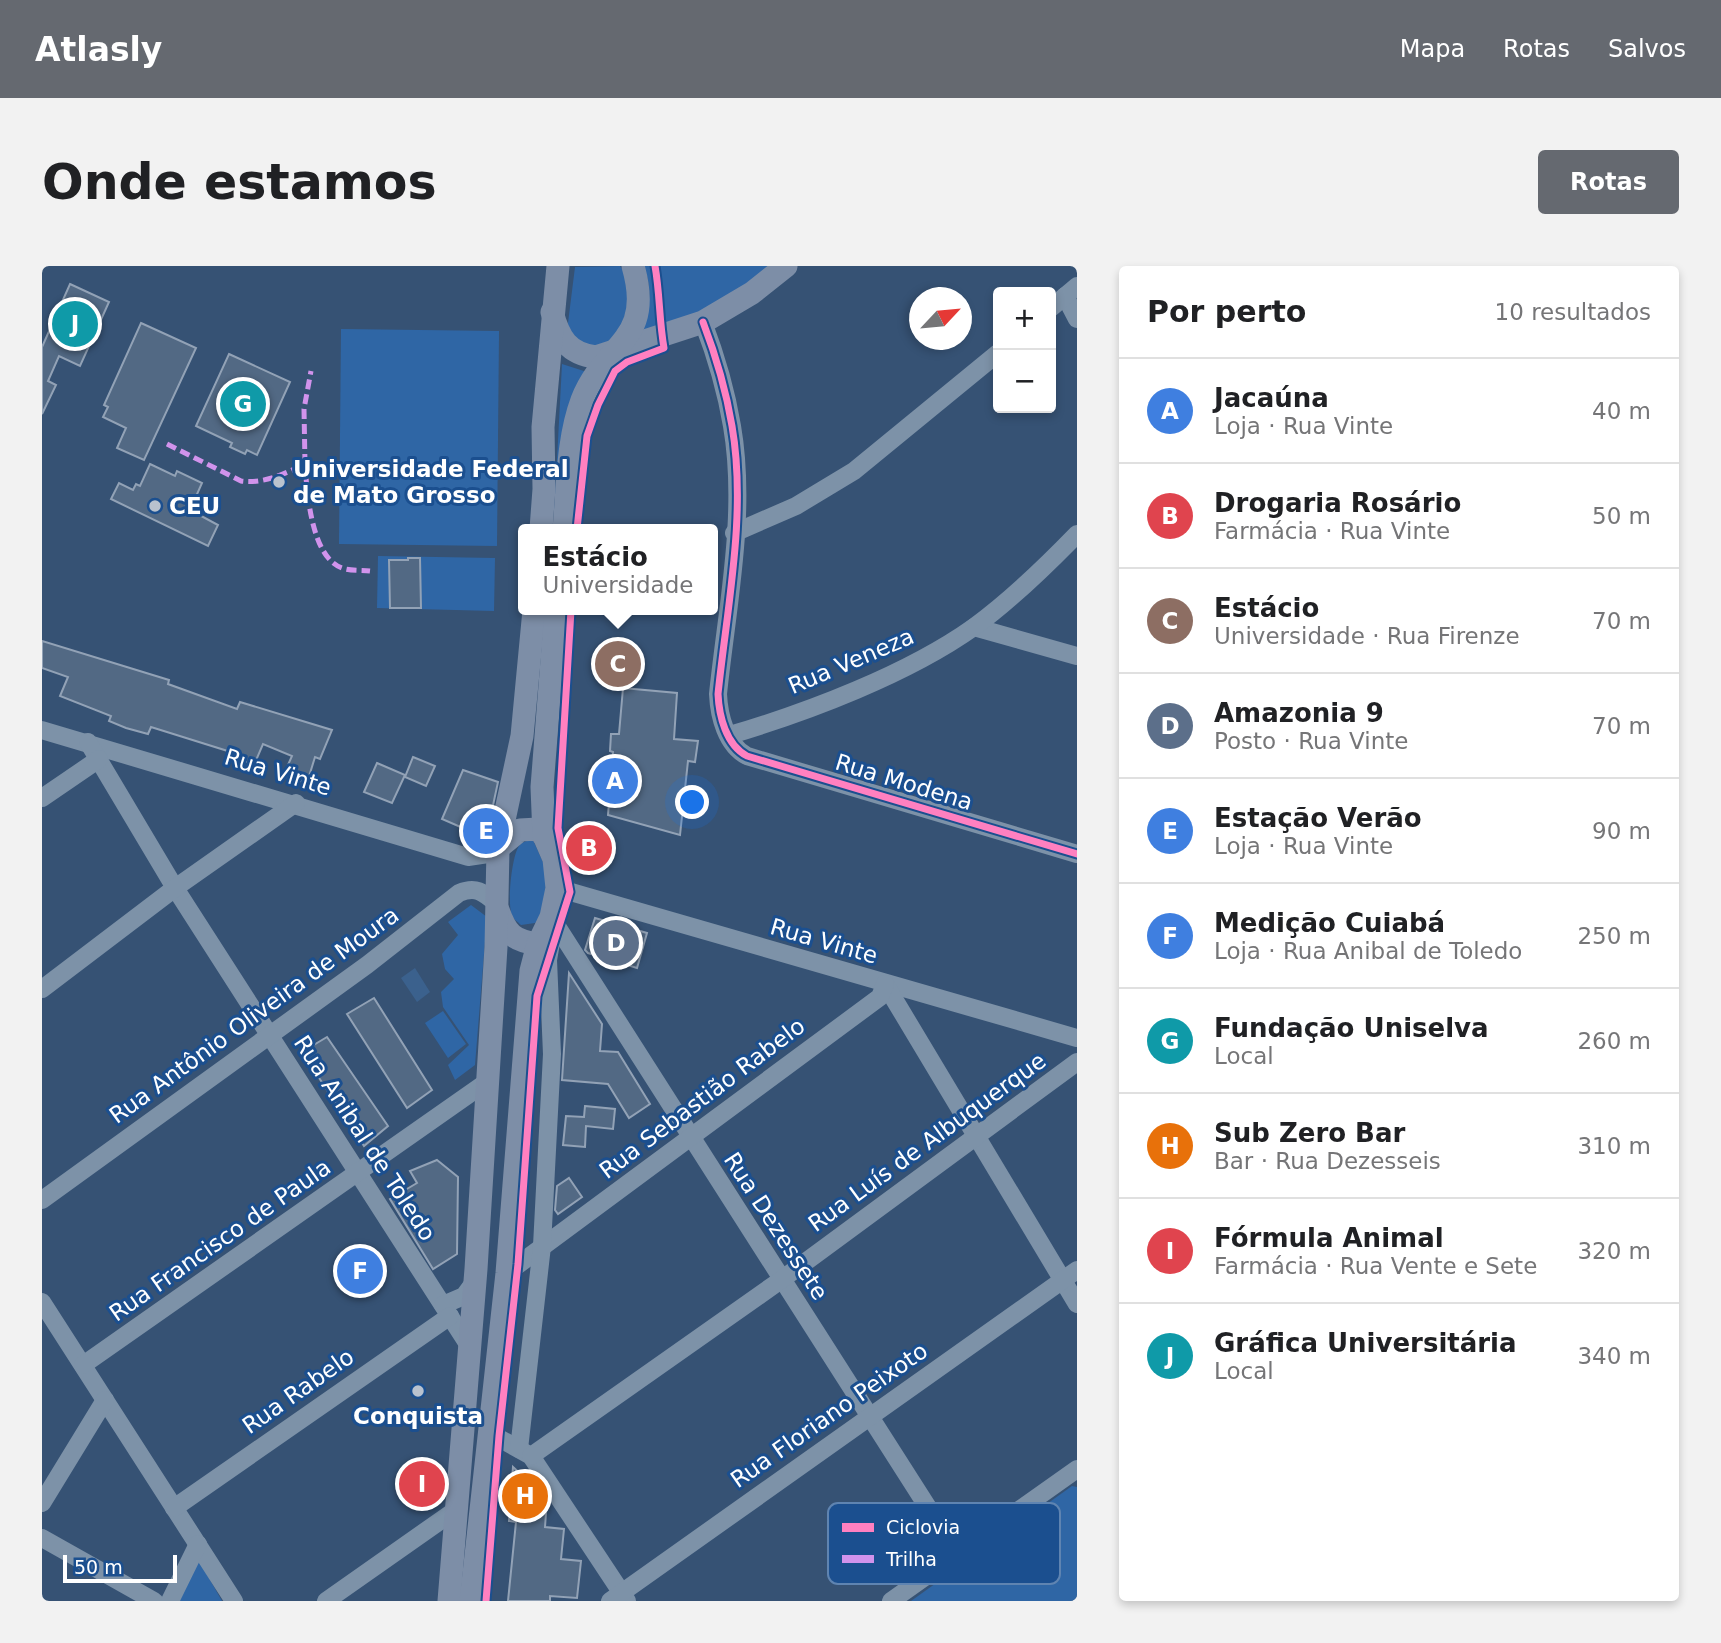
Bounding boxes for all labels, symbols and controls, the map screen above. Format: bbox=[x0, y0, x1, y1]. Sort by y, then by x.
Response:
text: Atlasly bbox=[35, 30, 162, 69]
text: Mapa bbox=[1400, 35, 1465, 63]
text: Rotas bbox=[1503, 35, 1570, 63]
text: Salvos bbox=[1608, 35, 1686, 63]
button: Rotas bbox=[1538, 150, 1679, 214]
text: Onde estamos bbox=[42, 154, 437, 211]
north arrow bbox=[909, 287, 972, 350]
map controls bbox=[993, 287, 1056, 413]
button: + bbox=[993, 287, 1056, 350]
text: Por perto bbox=[1147, 294, 1306, 329]
pin: J bbox=[52, 298, 98, 350]
text: 10 resultados bbox=[1495, 299, 1651, 325]
button: − bbox=[993, 350, 1056, 413]
pin: G bbox=[220, 378, 266, 430]
text: Jacaúna bbox=[1214, 383, 1329, 413]
text: A bbox=[1161, 398, 1179, 424]
text: 40 m bbox=[1592, 398, 1651, 424]
text: Loja · Rua Vinte bbox=[1214, 413, 1393, 439]
place label: Universidade Federal de Mato Grosso bbox=[293, 456, 569, 508]
marker: Universidade Federal de Mato Grosso bbox=[271, 474, 287, 490]
text: Drogaria Rosário bbox=[1214, 488, 1461, 518]
place label: CEU bbox=[169, 493, 220, 519]
marker: CEU bbox=[147, 498, 163, 514]
text: B bbox=[1161, 503, 1179, 529]
text: 50 m bbox=[1592, 503, 1651, 529]
text: Farmácia · Rua Vinte bbox=[1214, 518, 1450, 544]
popup bbox=[518, 524, 718, 615]
text: Estácio bbox=[543, 542, 648, 572]
text: Universidade bbox=[543, 572, 693, 598]
text: Estácio bbox=[1214, 593, 1319, 623]
text: C bbox=[1162, 608, 1178, 634]
text: 70 m bbox=[1592, 608, 1651, 634]
street label: Rua Veneza bbox=[784, 623, 918, 699]
text: Universidade · Rua Firenze bbox=[1214, 623, 1520, 649]
pin: C bbox=[595, 638, 641, 690]
text: Amazonia 9 bbox=[1214, 698, 1384, 728]
text: D bbox=[1160, 713, 1180, 739]
text: 70 m bbox=[1592, 713, 1651, 739]
text: Posto · Rua Vinte bbox=[1214, 728, 1408, 754]
street label: Rua Vinte bbox=[221, 743, 335, 801]
street label: Rua Modena bbox=[832, 749, 976, 815]
pin: A bbox=[592, 755, 638, 807]
your location bbox=[675, 785, 709, 819]
text: Estação Verão bbox=[1214, 803, 1422, 833]
pin: E bbox=[463, 805, 509, 857]
text: E bbox=[1162, 818, 1178, 844]
text: 90 m bbox=[1592, 818, 1651, 844]
pin: B bbox=[566, 822, 612, 874]
text: Loja · Rua Vinte bbox=[1214, 833, 1393, 859]
street label: Rua Antônio Oliveira de Moura bbox=[105, 901, 403, 1129]
text: Medição Cuiabá bbox=[1214, 908, 1445, 938]
street label: Rua Vinte bbox=[767, 913, 881, 969]
pin: D bbox=[593, 917, 639, 969]
text: F bbox=[1162, 923, 1178, 949]
text: 250 m bbox=[1577, 923, 1651, 949]
text: Loja · Rua Anibal de Toledo bbox=[1214, 938, 1522, 964]
street label: Rua Sebastião Rabelo bbox=[594, 1012, 810, 1184]
text: Fundação Uniselva bbox=[1214, 1013, 1489, 1043]
text: G bbox=[1161, 1028, 1179, 1054]
text: 260 m bbox=[1577, 1028, 1651, 1054]
street label: Rua Anibal de Toledo bbox=[289, 1030, 441, 1246]
text: Local bbox=[1214, 1043, 1274, 1069]
street label: Rua Luís de Albuquerque bbox=[803, 1047, 1051, 1237]
text: Sub Zero Bar bbox=[1214, 1118, 1405, 1148]
text: H bbox=[1160, 1133, 1180, 1159]
text: 310 m bbox=[1577, 1133, 1651, 1159]
street label: Rua Dezessete bbox=[719, 1148, 833, 1304]
text: Bar · Rua Dezesseis bbox=[1214, 1148, 1441, 1174]
street label: Rua Francisco de Paula bbox=[105, 1154, 335, 1326]
text: Fórmula Animal bbox=[1214, 1223, 1444, 1253]
text: I bbox=[1166, 1238, 1174, 1264]
text: 320 m bbox=[1577, 1238, 1651, 1264]
pin: F bbox=[337, 1245, 383, 1297]
text: Farmácia · Rua Vente e Sete bbox=[1214, 1253, 1537, 1279]
text: Gráfica Universitária bbox=[1214, 1328, 1517, 1358]
street label: Rua Floriano Peixoto bbox=[726, 1337, 932, 1493]
street label: Rua Rabelo bbox=[237, 1343, 359, 1439]
text: J bbox=[1166, 1343, 1174, 1369]
text: 340 m bbox=[1577, 1343, 1651, 1369]
text: Local bbox=[1214, 1358, 1274, 1384]
marker: Conquista bbox=[410, 1383, 426, 1399]
place label: Conquista bbox=[353, 1403, 483, 1429]
pin: I bbox=[399, 1458, 445, 1510]
pin: H bbox=[502, 1470, 548, 1522]
legend bbox=[828, 1503, 1060, 1584]
text: Ciclovia bbox=[886, 1516, 960, 1538]
text: Trilha bbox=[885, 1548, 937, 1570]
scale bar bbox=[63, 1552, 177, 1584]
text: 50 m bbox=[74, 1556, 123, 1578]

